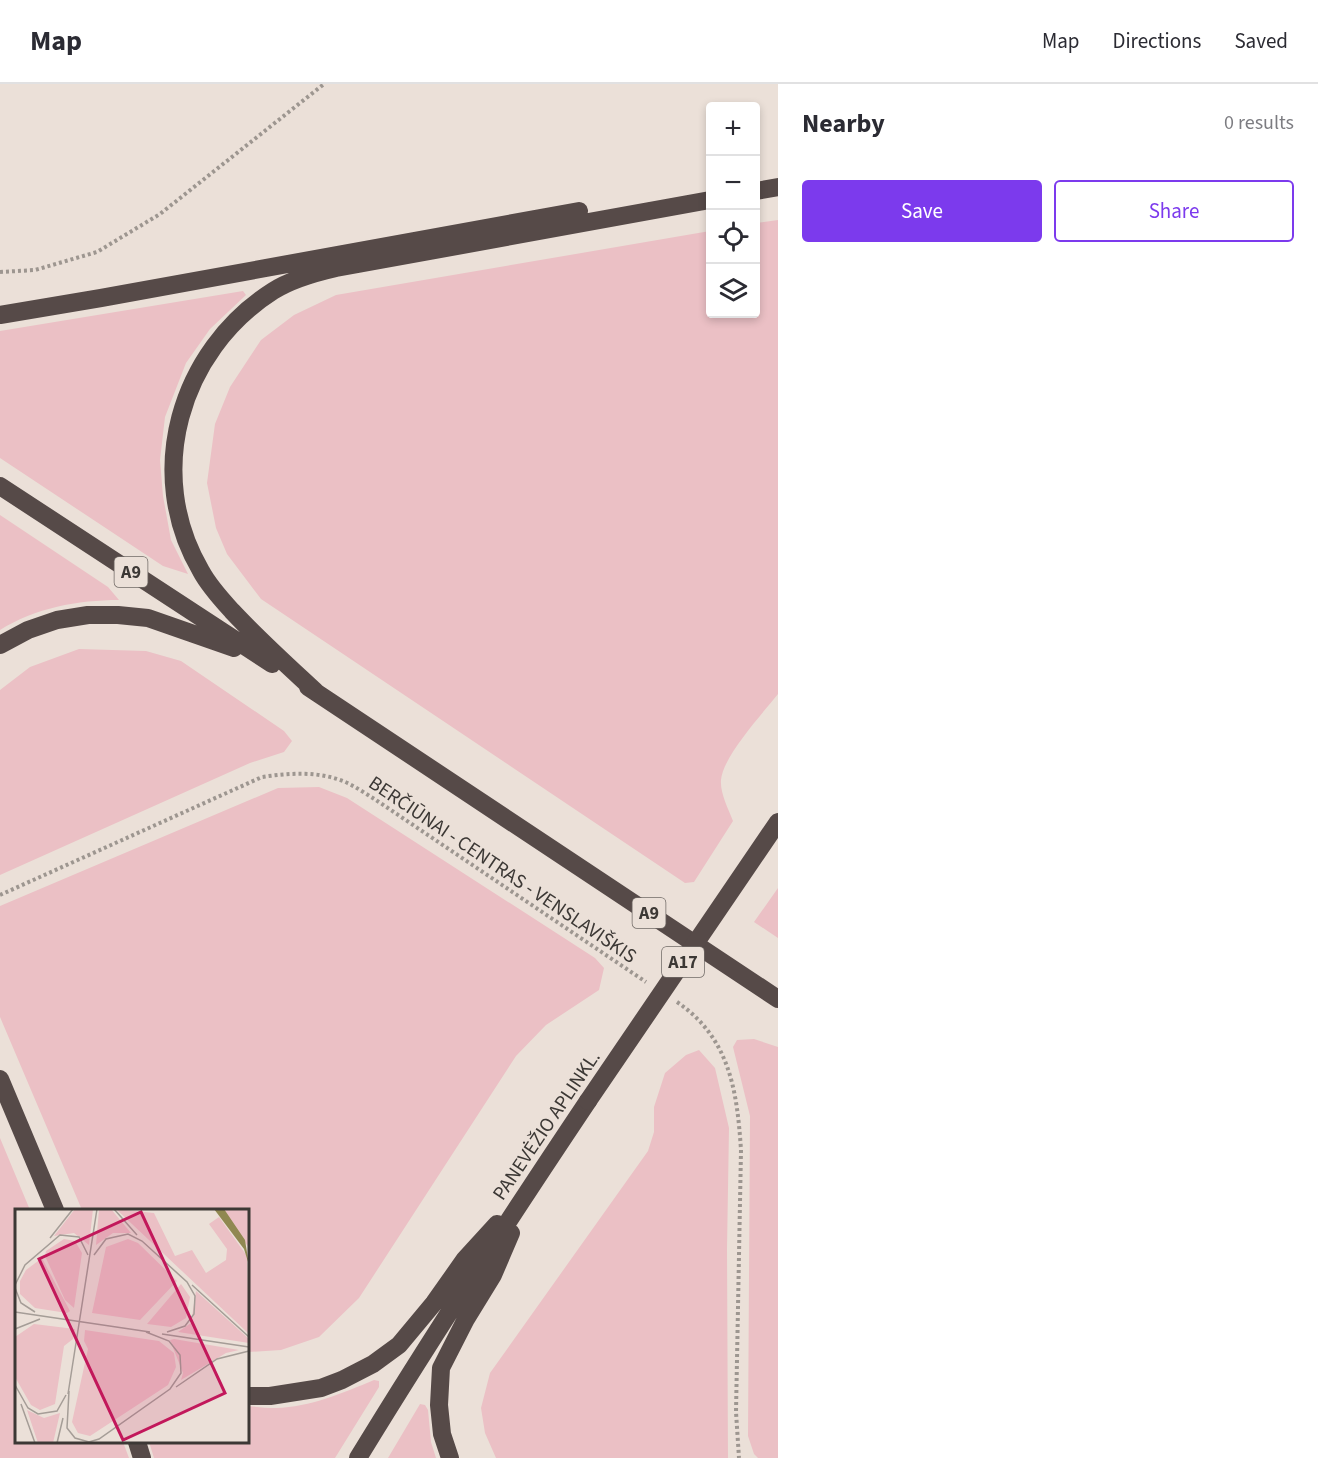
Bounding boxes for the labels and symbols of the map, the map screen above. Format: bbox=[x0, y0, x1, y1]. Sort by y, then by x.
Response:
road number: A9 bbox=[114, 557, 148, 587]
street label: BERČIŪNAI - CENTRAS - VENSLAVIŠKIS bbox=[363, 769, 642, 970]
road number: A9 bbox=[632, 898, 666, 928]
road number: A17 bbox=[662, 947, 704, 977]
street label: PANEVĖŽIO APLINKL. bbox=[486, 1045, 607, 1206]
inset map bbox=[15, 1209, 249, 1443]

